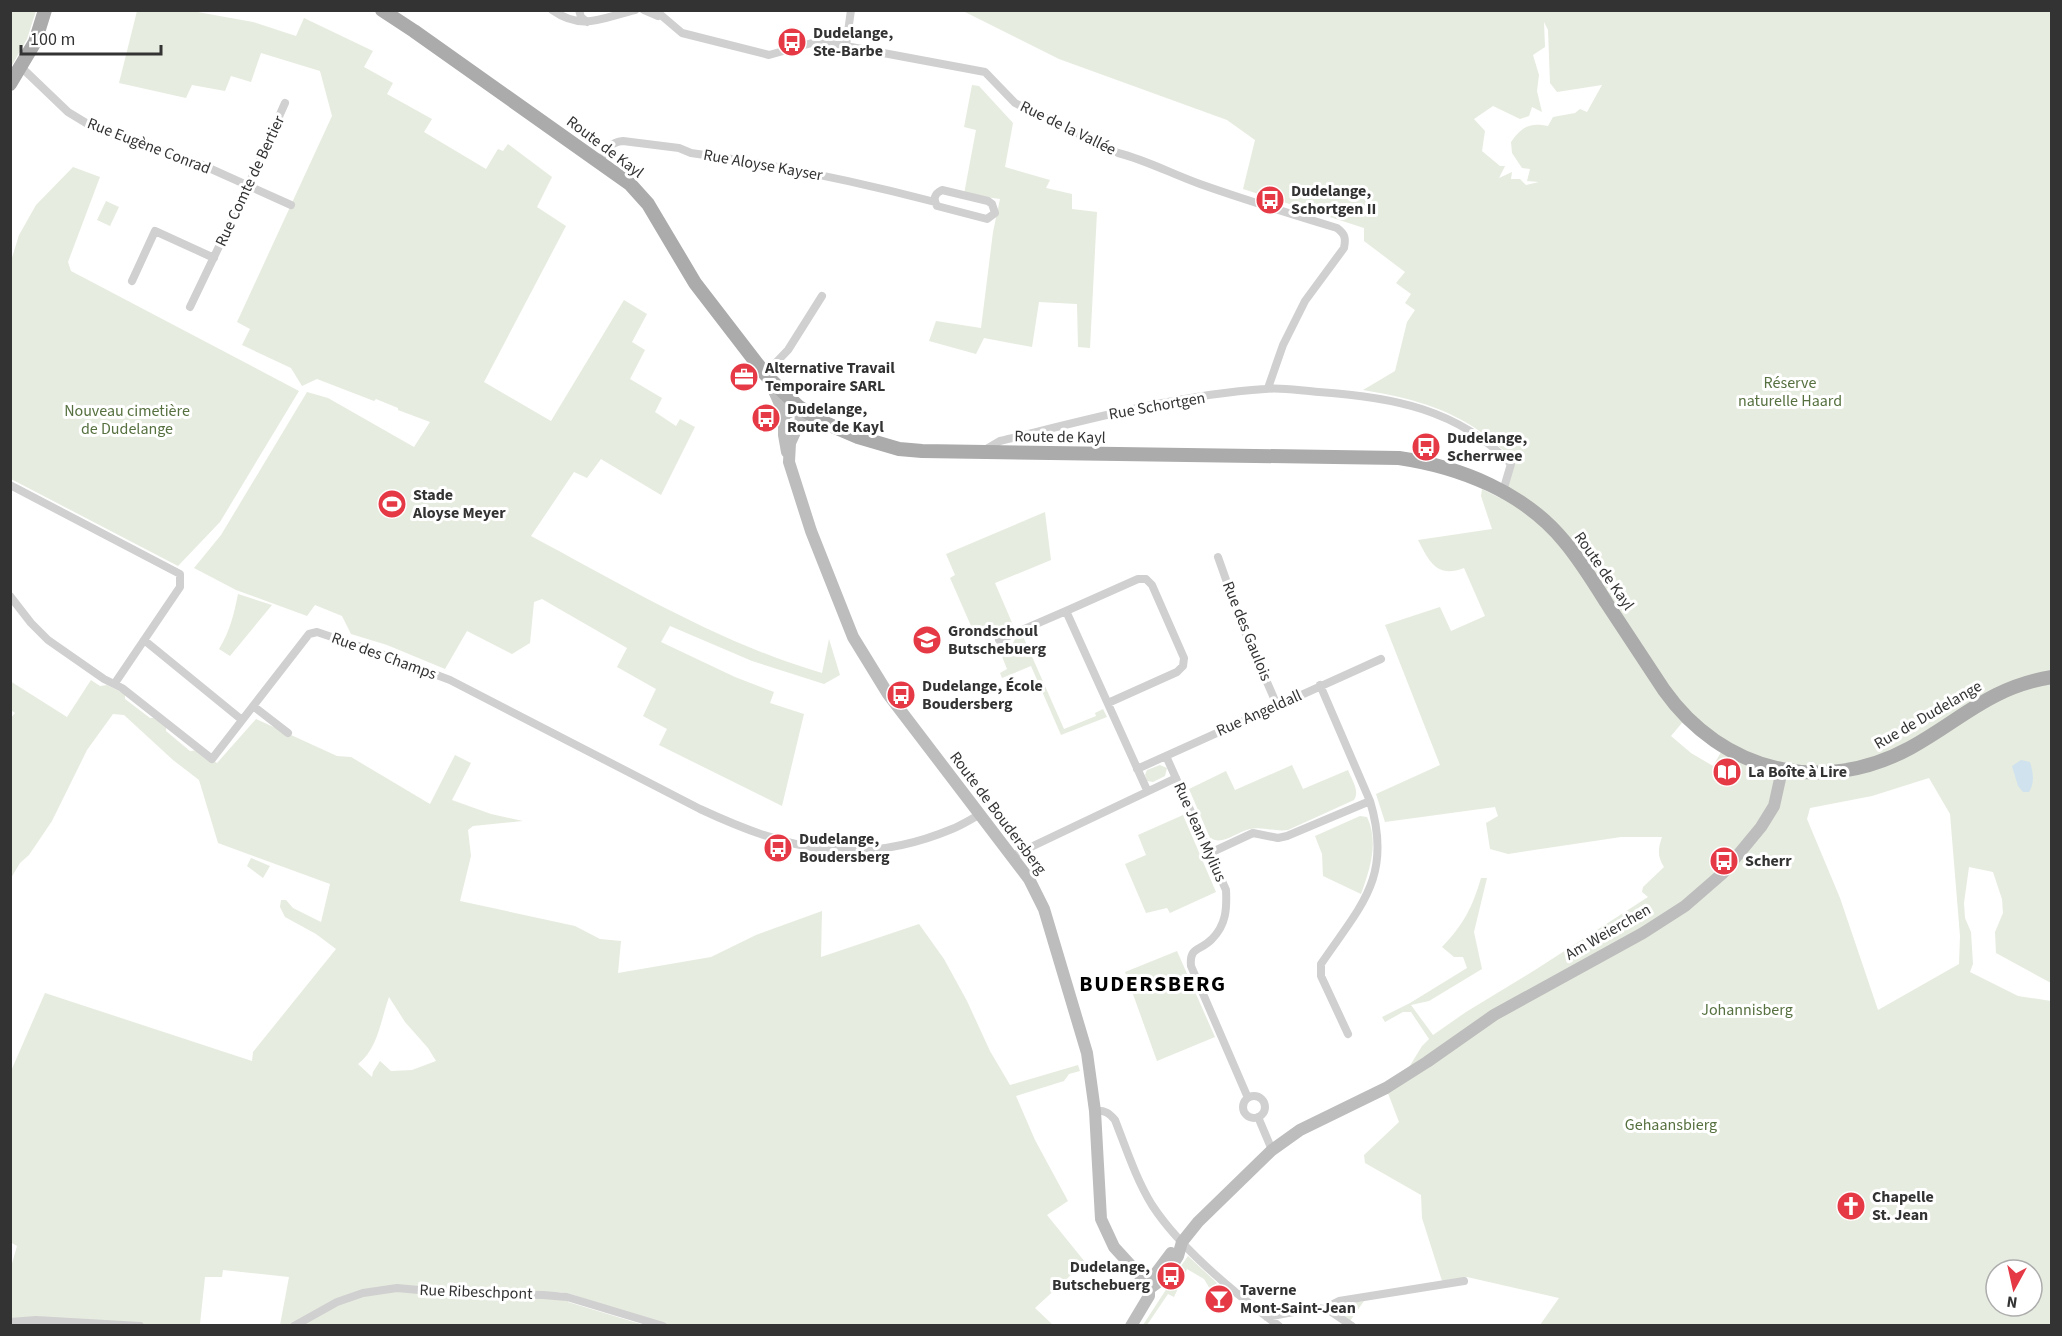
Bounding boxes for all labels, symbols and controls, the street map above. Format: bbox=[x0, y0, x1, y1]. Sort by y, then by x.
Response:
scale bar bbox=[21, 18, 160, 56]
place label: Dudelange, Ste-Barbe bbox=[813, 22, 893, 62]
bus stop icon: Dudelange, Ste-Barbe bbox=[776, 26, 808, 58]
text: 100 m bbox=[30, 27, 75, 52]
street label: Rue de la Vallée bbox=[1016, 95, 1120, 161]
street label: Route de Kayl bbox=[562, 111, 648, 183]
street label: Rue Eugène Conrad bbox=[84, 112, 214, 180]
street label: Rue Comte de Bertier bbox=[210, 112, 290, 250]
street label: Rue Aloyse Kayser bbox=[702, 144, 825, 186]
place label: Dudelange, Schortgen II bbox=[1291, 180, 1376, 220]
bus stop icon: Dudelange, Schortgen II bbox=[1254, 184, 1286, 216]
place label: Alternative Travail Temporaire SARL bbox=[764, 357, 895, 397]
office icon: Alternative Travail Temporaire SARL bbox=[728, 361, 760, 393]
park label: Réserve naturelle Haard bbox=[1738, 372, 1842, 412]
street label: Rue Schortgen bbox=[1107, 387, 1207, 425]
place label: Dudelange, Route de Kayl bbox=[787, 398, 884, 438]
park label: Nouveau cimetière de Dudelange bbox=[64, 400, 190, 440]
bus stop icon: Dudelange, Route de Kayl bbox=[750, 402, 782, 434]
street label: Route de Kayl bbox=[1014, 425, 1106, 449]
place label: Dudelange, Scherrwee bbox=[1447, 427, 1527, 467]
bus stop icon: Dudelange, Scherrwee bbox=[1410, 431, 1442, 463]
place label: Stade Aloyse Meyer bbox=[412, 484, 506, 524]
sports icon: Stade Aloyse Meyer bbox=[376, 488, 408, 520]
street label: Route de Kayl bbox=[1569, 527, 1639, 615]
street label: Rue des Gaulois bbox=[1217, 578, 1277, 684]
place label: Grondschoul Butschebuerg bbox=[948, 620, 1046, 660]
school or university icon: Grondschoul Butschebuerg bbox=[911, 624, 943, 656]
street label: Rue des Champs bbox=[328, 627, 440, 685]
place label: Dudelange, École Boudersberg bbox=[922, 675, 1043, 715]
street label: Rue de Dudelange bbox=[1870, 675, 1986, 755]
bus stop icon: Dudelange, École Boudersberg bbox=[885, 679, 917, 711]
street label: Rue Angeldall bbox=[1213, 684, 1305, 742]
street label: Route de Boudersberg bbox=[944, 747, 1052, 879]
library icon: La Boîte à Lire bbox=[1711, 756, 1743, 788]
place label: La Boîte à Lire bbox=[1748, 761, 1847, 783]
street label: Rue Jean Mylius bbox=[1168, 779, 1232, 886]
place label: Dudelange, Boudersberg bbox=[799, 828, 890, 868]
bus stop icon: Dudelange, Boudersberg bbox=[762, 832, 794, 864]
bus stop icon: Scherr bbox=[1708, 845, 1740, 877]
place label: Scherr bbox=[1745, 850, 1792, 872]
street label: Am Weierchen bbox=[1561, 899, 1655, 965]
district label: BUDERSBERG bbox=[1079, 968, 1227, 1000]
park label: Johannisberg bbox=[1701, 999, 1793, 1021]
park label: Gehaansbierg bbox=[1625, 1114, 1717, 1136]
place label: Chapelle St. Jean bbox=[1872, 1186, 1934, 1226]
church icon: Chapelle St. Jean bbox=[1835, 1190, 1867, 1222]
place label: Dudelange, Butschebuerg bbox=[1052, 1256, 1150, 1296]
north arrow bbox=[1984, 1258, 2044, 1318]
bus stop icon: Dudelange, Butschebuerg bbox=[1155, 1260, 1187, 1292]
street label: Rue Ribeschpont bbox=[419, 1279, 534, 1305]
place label: Taverne Mont-Saint-Jean bbox=[1240, 1279, 1356, 1319]
bar icon: Taverne Mont-Saint-Jean bbox=[1203, 1283, 1235, 1315]
text: N bbox=[2005, 1290, 2019, 1313]

